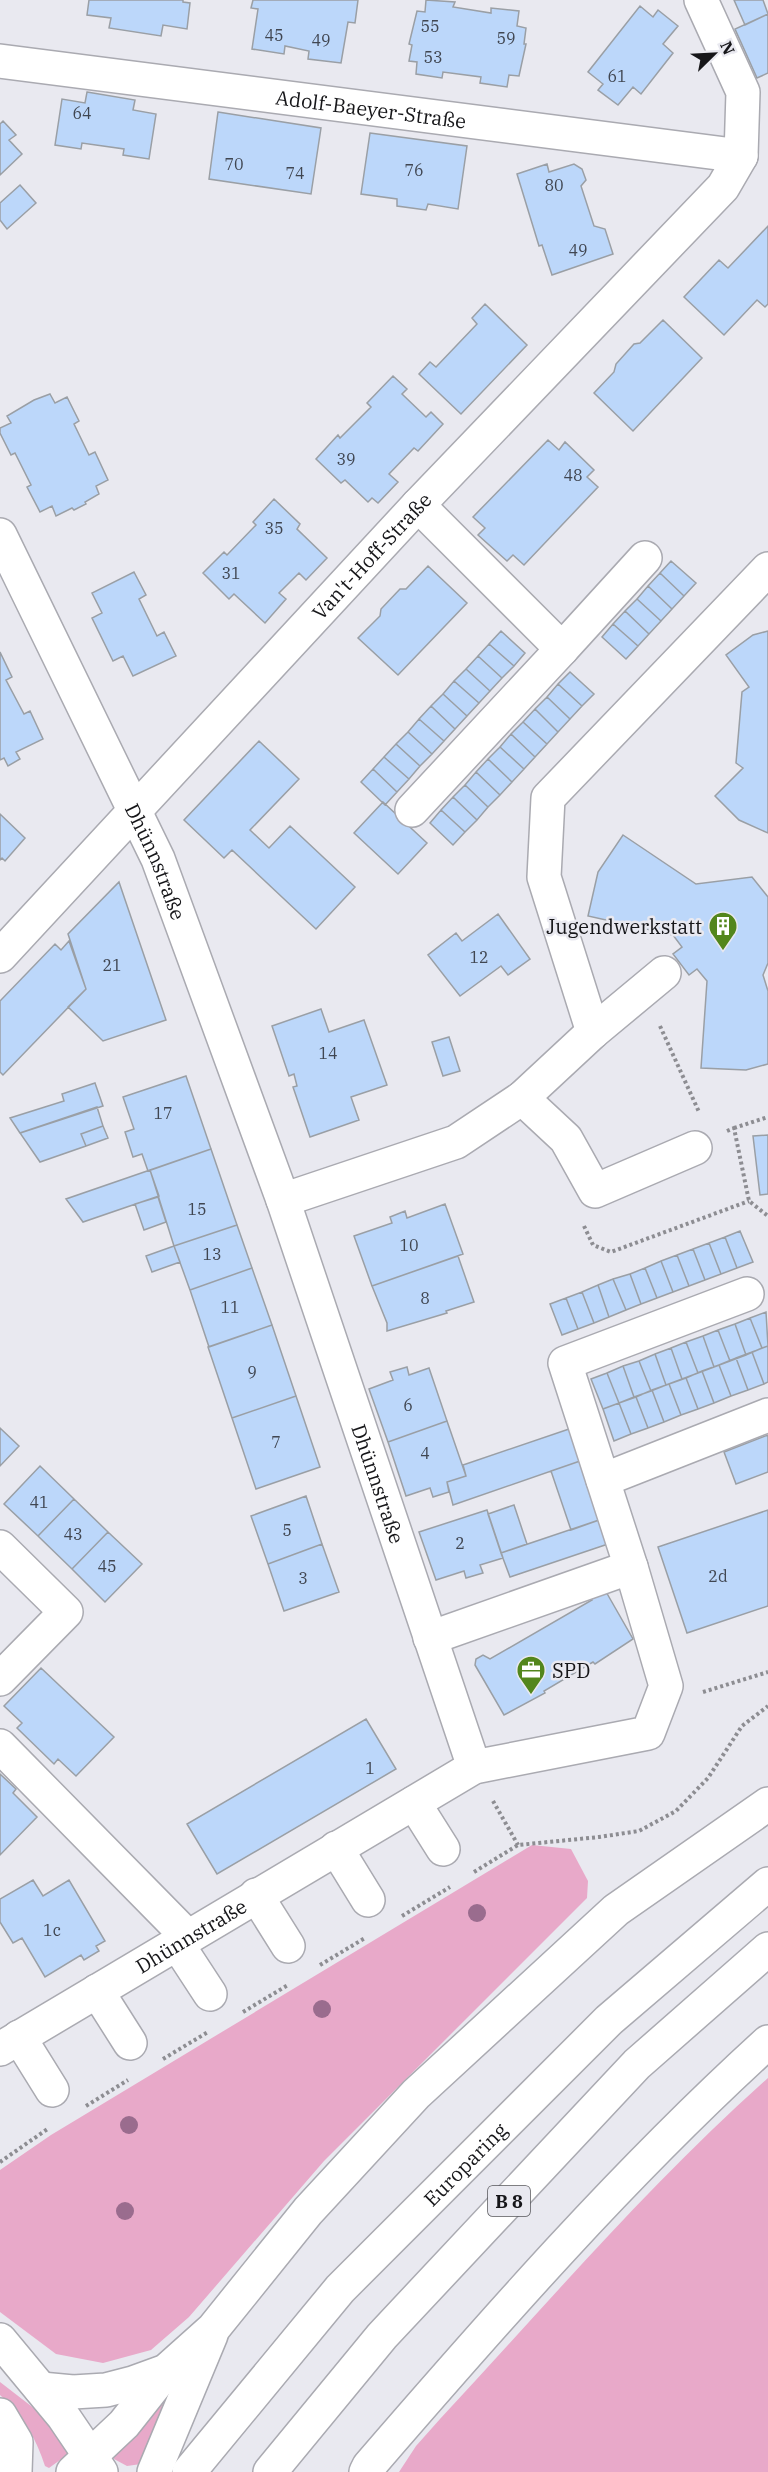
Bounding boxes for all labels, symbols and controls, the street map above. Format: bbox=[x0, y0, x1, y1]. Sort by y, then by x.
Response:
house number: 55 bbox=[420, 16, 440, 36]
north arrow bbox=[684, 24, 744, 84]
house number: 45 bbox=[264, 25, 284, 45]
house number: 59 bbox=[496, 28, 516, 48]
house number: 49 bbox=[311, 30, 331, 50]
text: N bbox=[716, 38, 739, 58]
house number: 53 bbox=[423, 47, 443, 67]
house number: 61 bbox=[607, 66, 627, 86]
street label: Adolf-Baeyer-Straße bbox=[274, 83, 468, 134]
house number: 64 bbox=[72, 103, 92, 123]
house number: 70 bbox=[224, 154, 244, 174]
house number: 76 bbox=[404, 160, 424, 180]
house number: 74 bbox=[285, 163, 305, 183]
house number: 80 bbox=[544, 175, 564, 195]
house number: 49 bbox=[568, 240, 588, 260]
house number: 39 bbox=[336, 449, 356, 469]
house number: 48 bbox=[563, 465, 583, 485]
street label: Van't-Hoff-Straße bbox=[305, 486, 437, 625]
house number: 35 bbox=[264, 518, 284, 538]
house number: 31 bbox=[221, 563, 241, 583]
street label: Dhünnstraße bbox=[119, 798, 193, 924]
building icon: Jugendwerkstatt bbox=[707, 910, 739, 952]
place label: Jugendwerkstatt bbox=[546, 913, 702, 940]
house number: 12 bbox=[469, 947, 489, 967]
house number: 21 bbox=[102, 955, 122, 975]
house number: 14 bbox=[318, 1043, 338, 1063]
house number: 17 bbox=[153, 1103, 173, 1123]
house number: 15 bbox=[187, 1199, 207, 1219]
house number: 10 bbox=[399, 1235, 419, 1255]
house number: 13 bbox=[202, 1244, 222, 1264]
house number: 8 bbox=[420, 1288, 430, 1308]
house number: 11 bbox=[220, 1297, 240, 1317]
house number: 9 bbox=[247, 1362, 257, 1382]
house number: 6 bbox=[403, 1395, 413, 1415]
street label: Dhünnstraße bbox=[346, 1420, 411, 1547]
house number: 7 bbox=[271, 1432, 281, 1452]
house number: 4 bbox=[420, 1443, 430, 1463]
house number: 41 bbox=[29, 1492, 49, 1512]
house number: 5 bbox=[282, 1520, 292, 1540]
house number: 43 bbox=[63, 1524, 83, 1544]
house number: 2 bbox=[455, 1533, 465, 1553]
house number: 45 bbox=[97, 1556, 117, 1576]
house number: 2d bbox=[708, 1566, 728, 1586]
house number: 3 bbox=[298, 1568, 308, 1588]
office icon: SPD bbox=[515, 1654, 547, 1696]
place label: SPD bbox=[552, 1657, 590, 1684]
house number: 1 bbox=[365, 1758, 375, 1778]
street label: Dhünnstraße bbox=[130, 1892, 251, 1979]
house number: 1c bbox=[43, 1920, 61, 1940]
street label: Europaring bbox=[417, 2116, 513, 2212]
road number: B 8 bbox=[488, 2186, 530, 2216]

